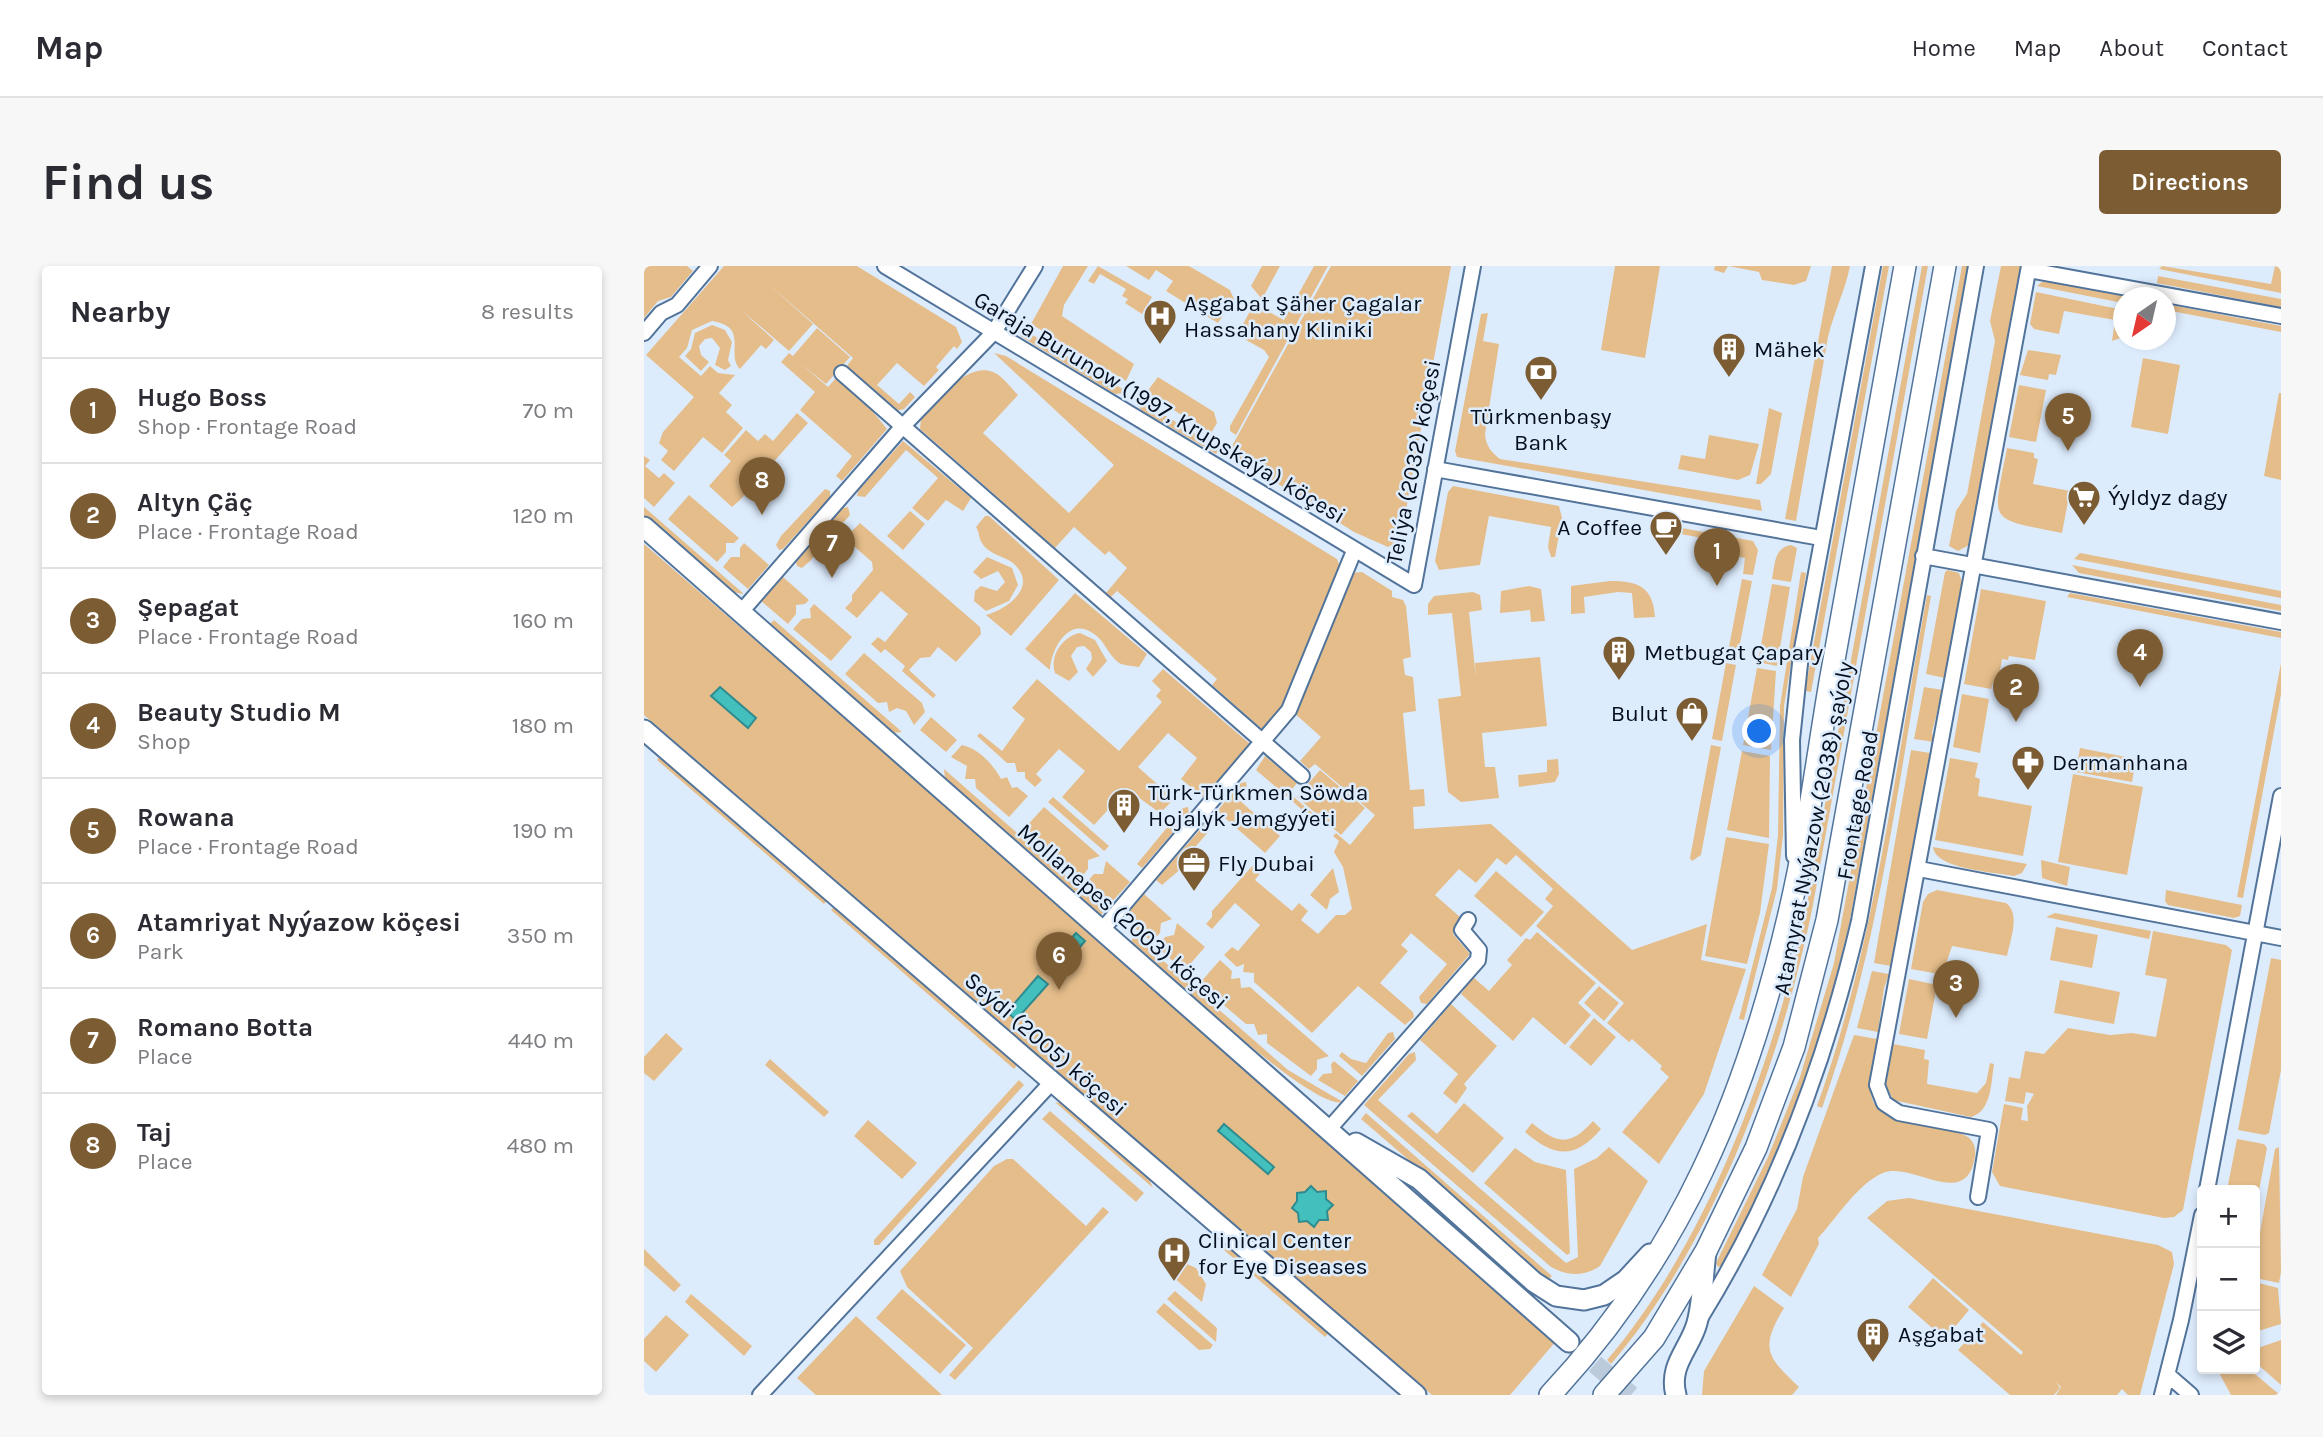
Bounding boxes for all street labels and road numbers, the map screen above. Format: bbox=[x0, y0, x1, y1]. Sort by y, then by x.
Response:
street label: Garaja Burunow (1997, Krupskaýa) köçesi bbox=[969, 285, 1351, 529]
street label: Teliýa (2032) köçesi bbox=[1380, 358, 1447, 567]
street label: Atamyrat Nyýazow (2038) şaýoly bbox=[1768, 659, 1859, 997]
street label: Frontage Road bbox=[1831, 728, 1884, 882]
street label: Mollanepes (2003) köçesi bbox=[1012, 818, 1234, 1015]
street label: Seýdi (2005) köçesi bbox=[959, 967, 1132, 1122]

